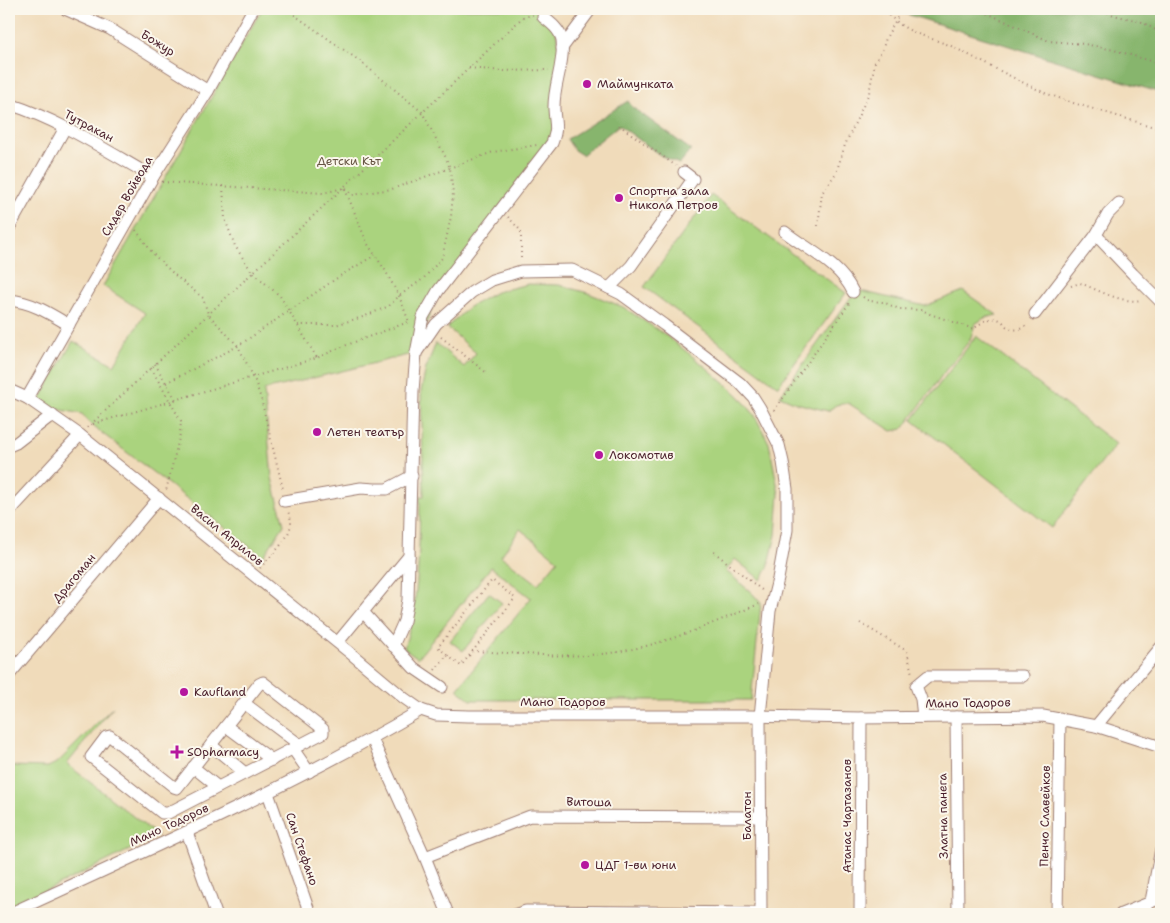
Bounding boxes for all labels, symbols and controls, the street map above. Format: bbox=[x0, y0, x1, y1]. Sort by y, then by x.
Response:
street label: Божур bbox=[138, 26, 178, 60]
place label: Маймунката bbox=[597, 76, 674, 92]
marker: Маймунката bbox=[581, 78, 593, 90]
street label: Тутракан bbox=[61, 106, 117, 146]
street label: Сидер Войвода bbox=[98, 152, 157, 239]
park label: Детски Кът bbox=[317, 153, 382, 169]
place label: Спортна зала Никола Петров bbox=[629, 183, 718, 213]
marker: Спортна зала Никола Петров bbox=[613, 192, 625, 204]
place label: Летен театър bbox=[327, 424, 404, 440]
marker: Летен театър bbox=[311, 426, 323, 438]
place label: Локомотив bbox=[609, 447, 674, 463]
marker: Локомотив bbox=[593, 449, 605, 461]
street label: Васил Априлов bbox=[187, 501, 267, 569]
street label: Драгоман bbox=[49, 550, 99, 606]
place label: Kaufland bbox=[194, 684, 247, 700]
marker: Kaufland bbox=[178, 686, 190, 698]
street label: Мано Тодоров bbox=[520, 694, 606, 710]
street label: Мано Тодоров bbox=[925, 694, 1011, 712]
place label: SOpharmacy bbox=[187, 744, 259, 760]
marker: SOpharmacy bbox=[171, 746, 183, 758]
street label: Атанас Чартазанов bbox=[839, 759, 855, 873]
street label: Пенчо Славейков bbox=[1036, 765, 1054, 867]
street label: Златна панега bbox=[934, 773, 952, 859]
street label: Балатон bbox=[739, 791, 755, 841]
street label: Витоша bbox=[566, 794, 612, 810]
street label: Мано Тодоров bbox=[127, 800, 211, 850]
street label: Сан Стефано bbox=[282, 810, 322, 888]
place label: ЦДГ 1-ви юни bbox=[595, 857, 677, 873]
marker: ЦДГ 1-ви юни bbox=[579, 859, 591, 871]

